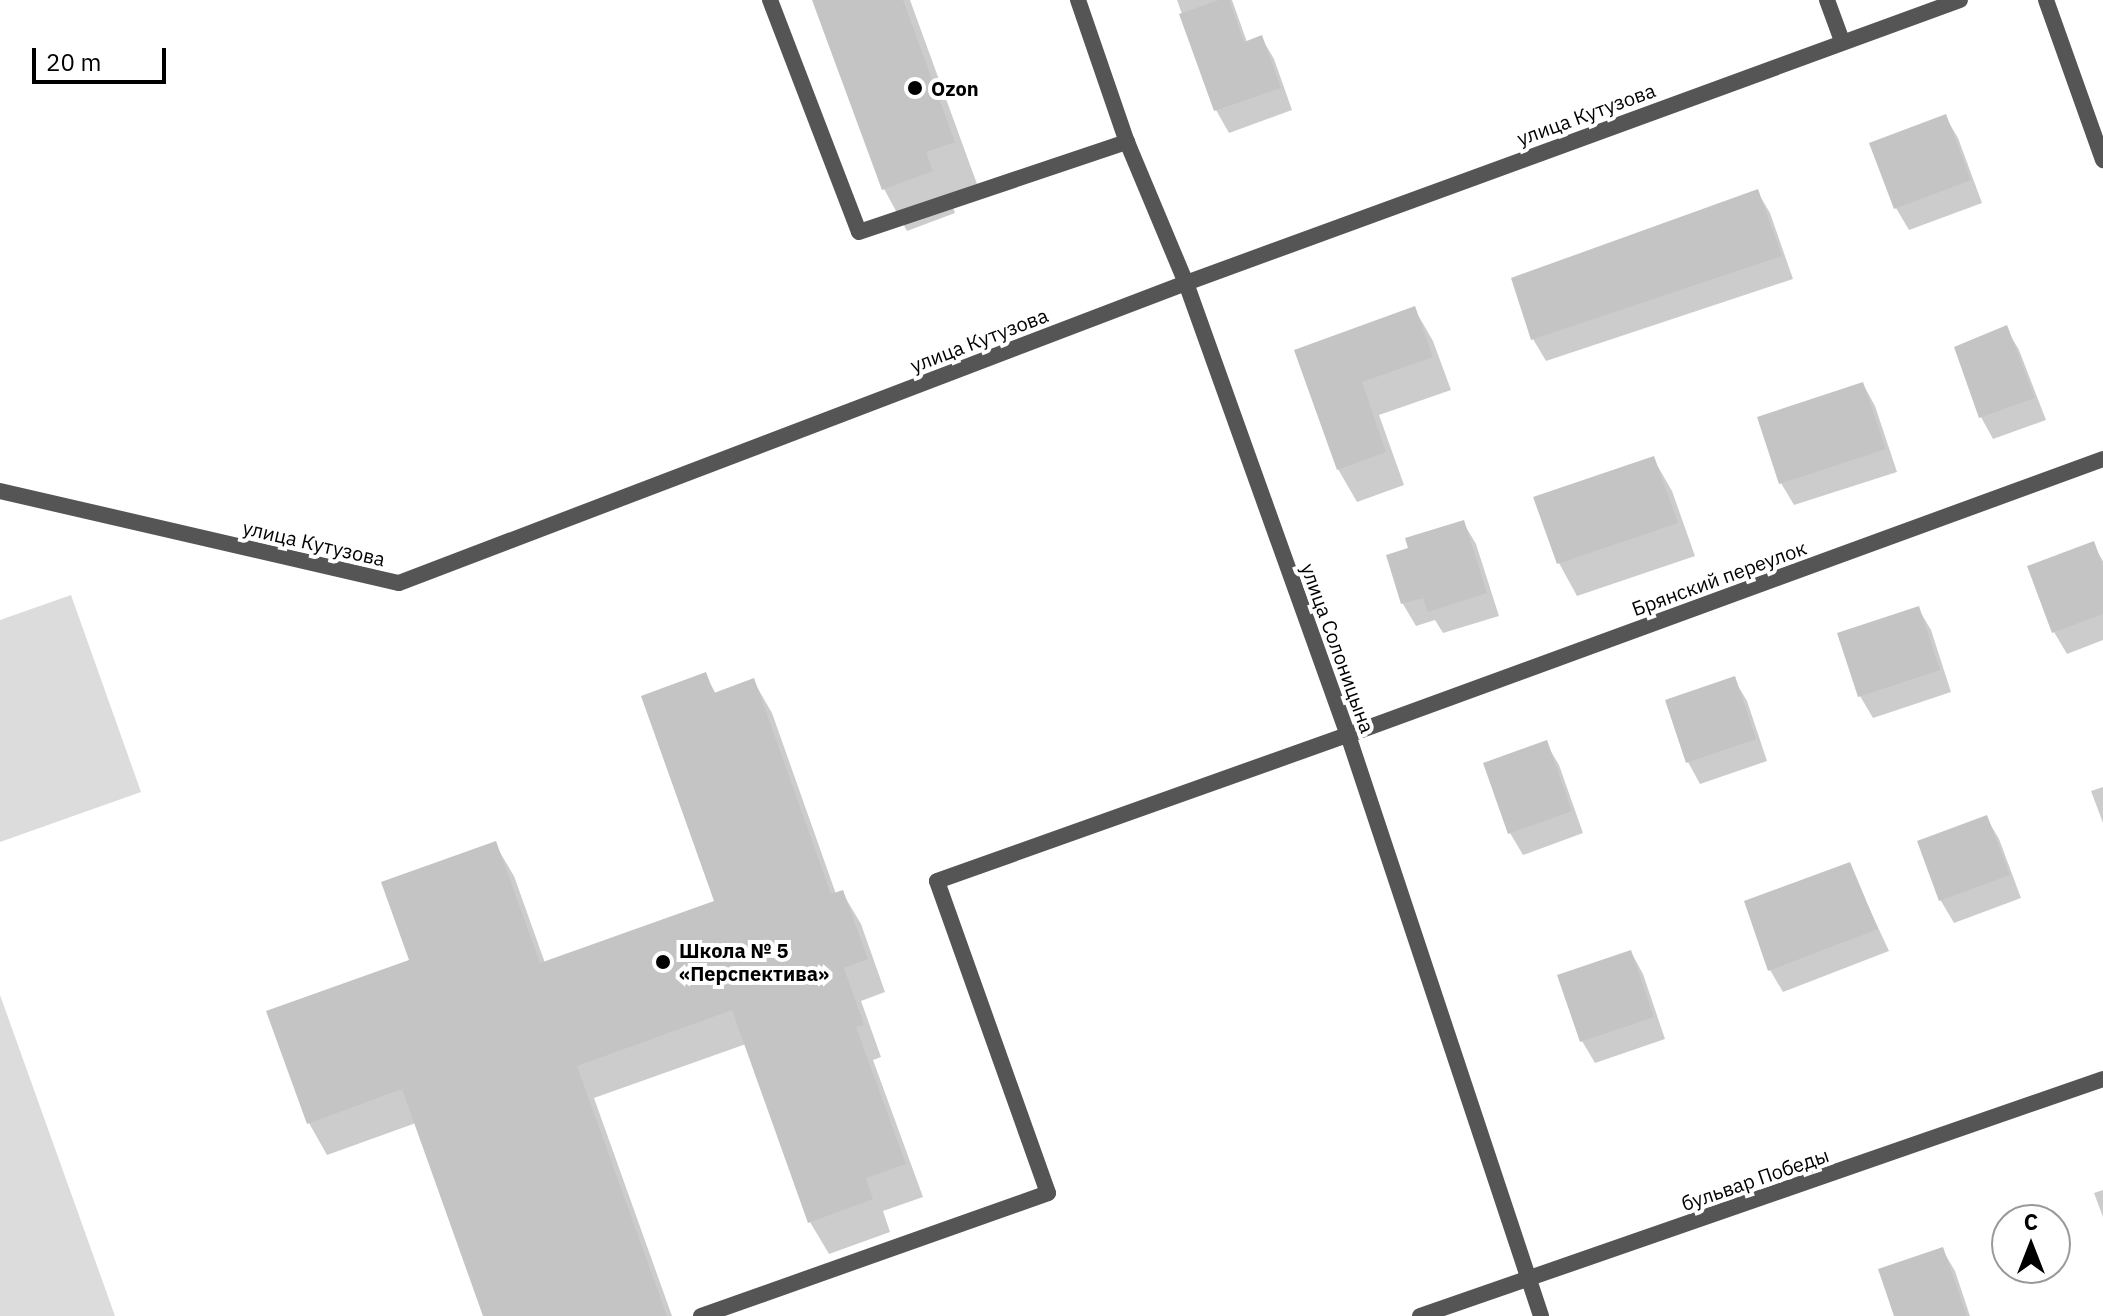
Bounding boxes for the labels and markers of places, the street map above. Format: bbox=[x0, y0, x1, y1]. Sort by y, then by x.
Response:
place label: Ozon bbox=[931, 76, 979, 100]
marker: Ozon bbox=[906, 79, 924, 97]
place label: Школа № 5 «Перспектива» bbox=[679, 938, 829, 985]
marker: Школа № 5 «Перспектива» bbox=[654, 953, 672, 971]

